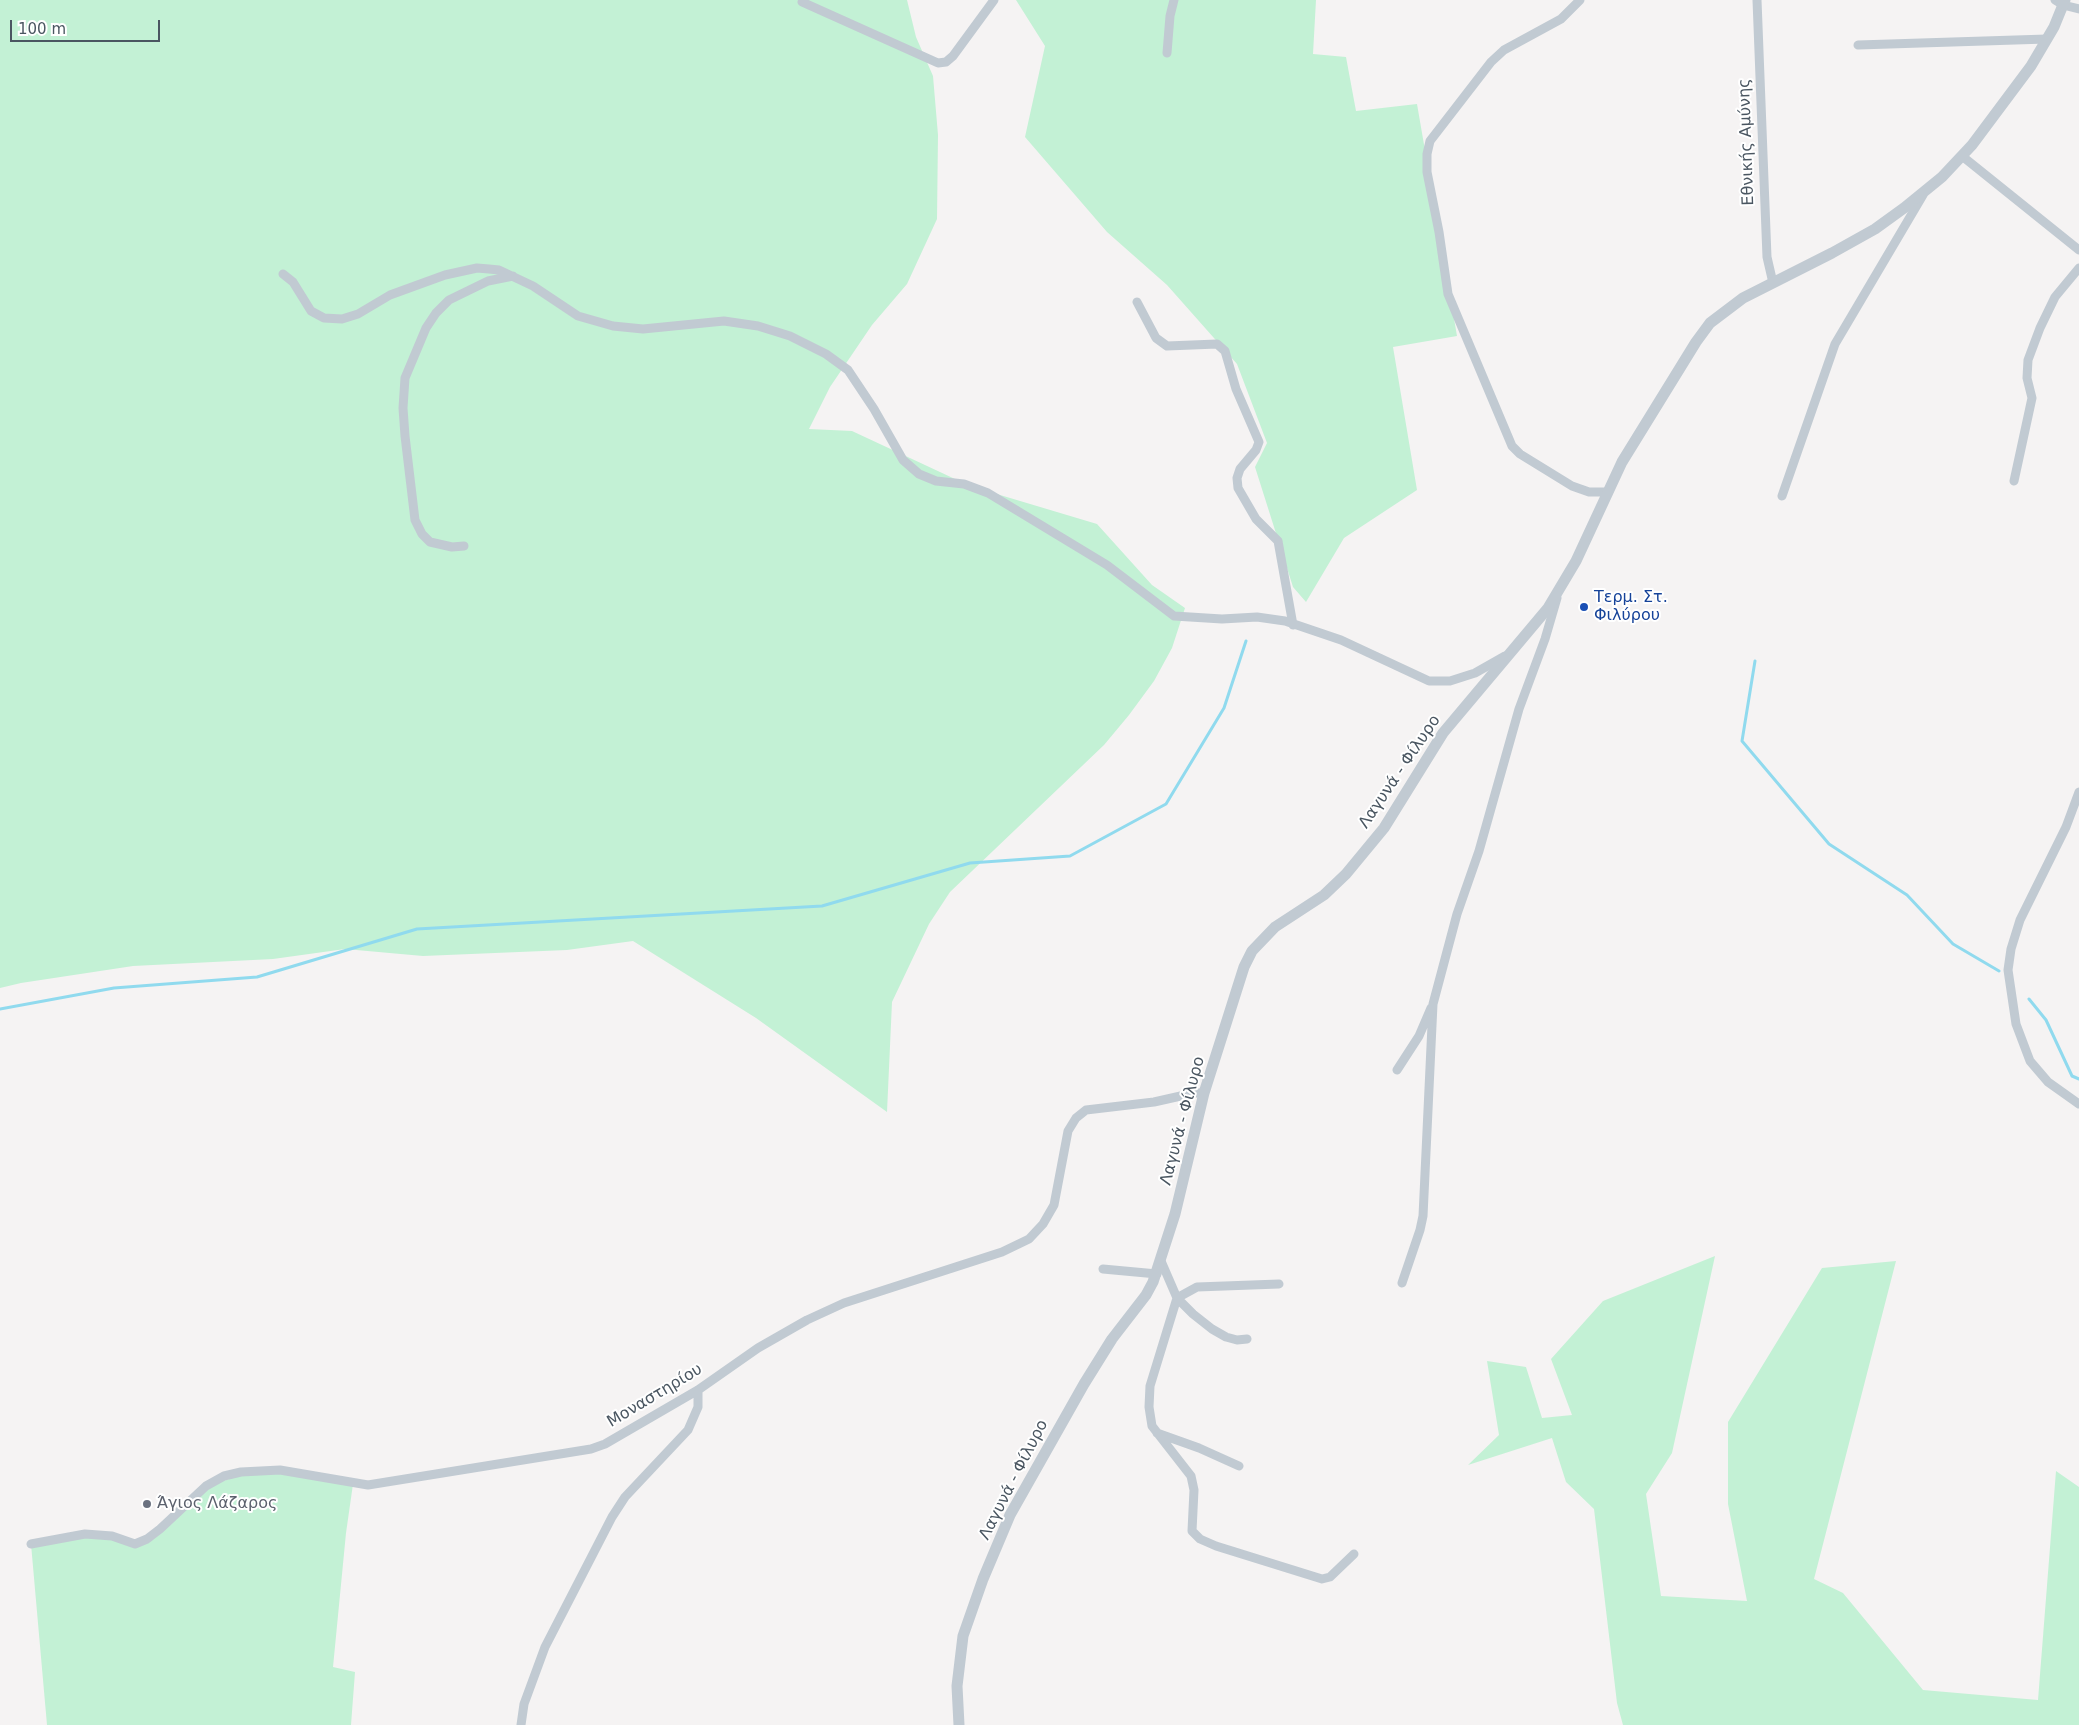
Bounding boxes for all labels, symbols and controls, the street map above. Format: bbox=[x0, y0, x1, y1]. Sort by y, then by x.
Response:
scale bar bbox=[12, 10, 162, 42]
text: 100 m bbox=[18, 20, 66, 38]
street label: Εθνικής Αμύνης bbox=[1735, 78, 1759, 206]
place label: Τερμ. Στ. Φιλύρου bbox=[1594, 588, 1668, 626]
marker: Τερμ. Στ. Φιλύρου bbox=[1578, 601, 1590, 613]
street label: Λαγυνά - Φίλυρο bbox=[1355, 712, 1445, 832]
street label: Λαγυνά - Φίλυρο bbox=[1157, 1055, 1209, 1187]
street label: Μοναστηρίου bbox=[604, 1360, 706, 1432]
street label: Λαγυνά - Φίλυρο bbox=[975, 1417, 1053, 1543]
place label: Άγιος Λάζαρος bbox=[157, 1494, 277, 1514]
marker: Άγιος Λάζαρος bbox=[141, 1498, 153, 1510]

